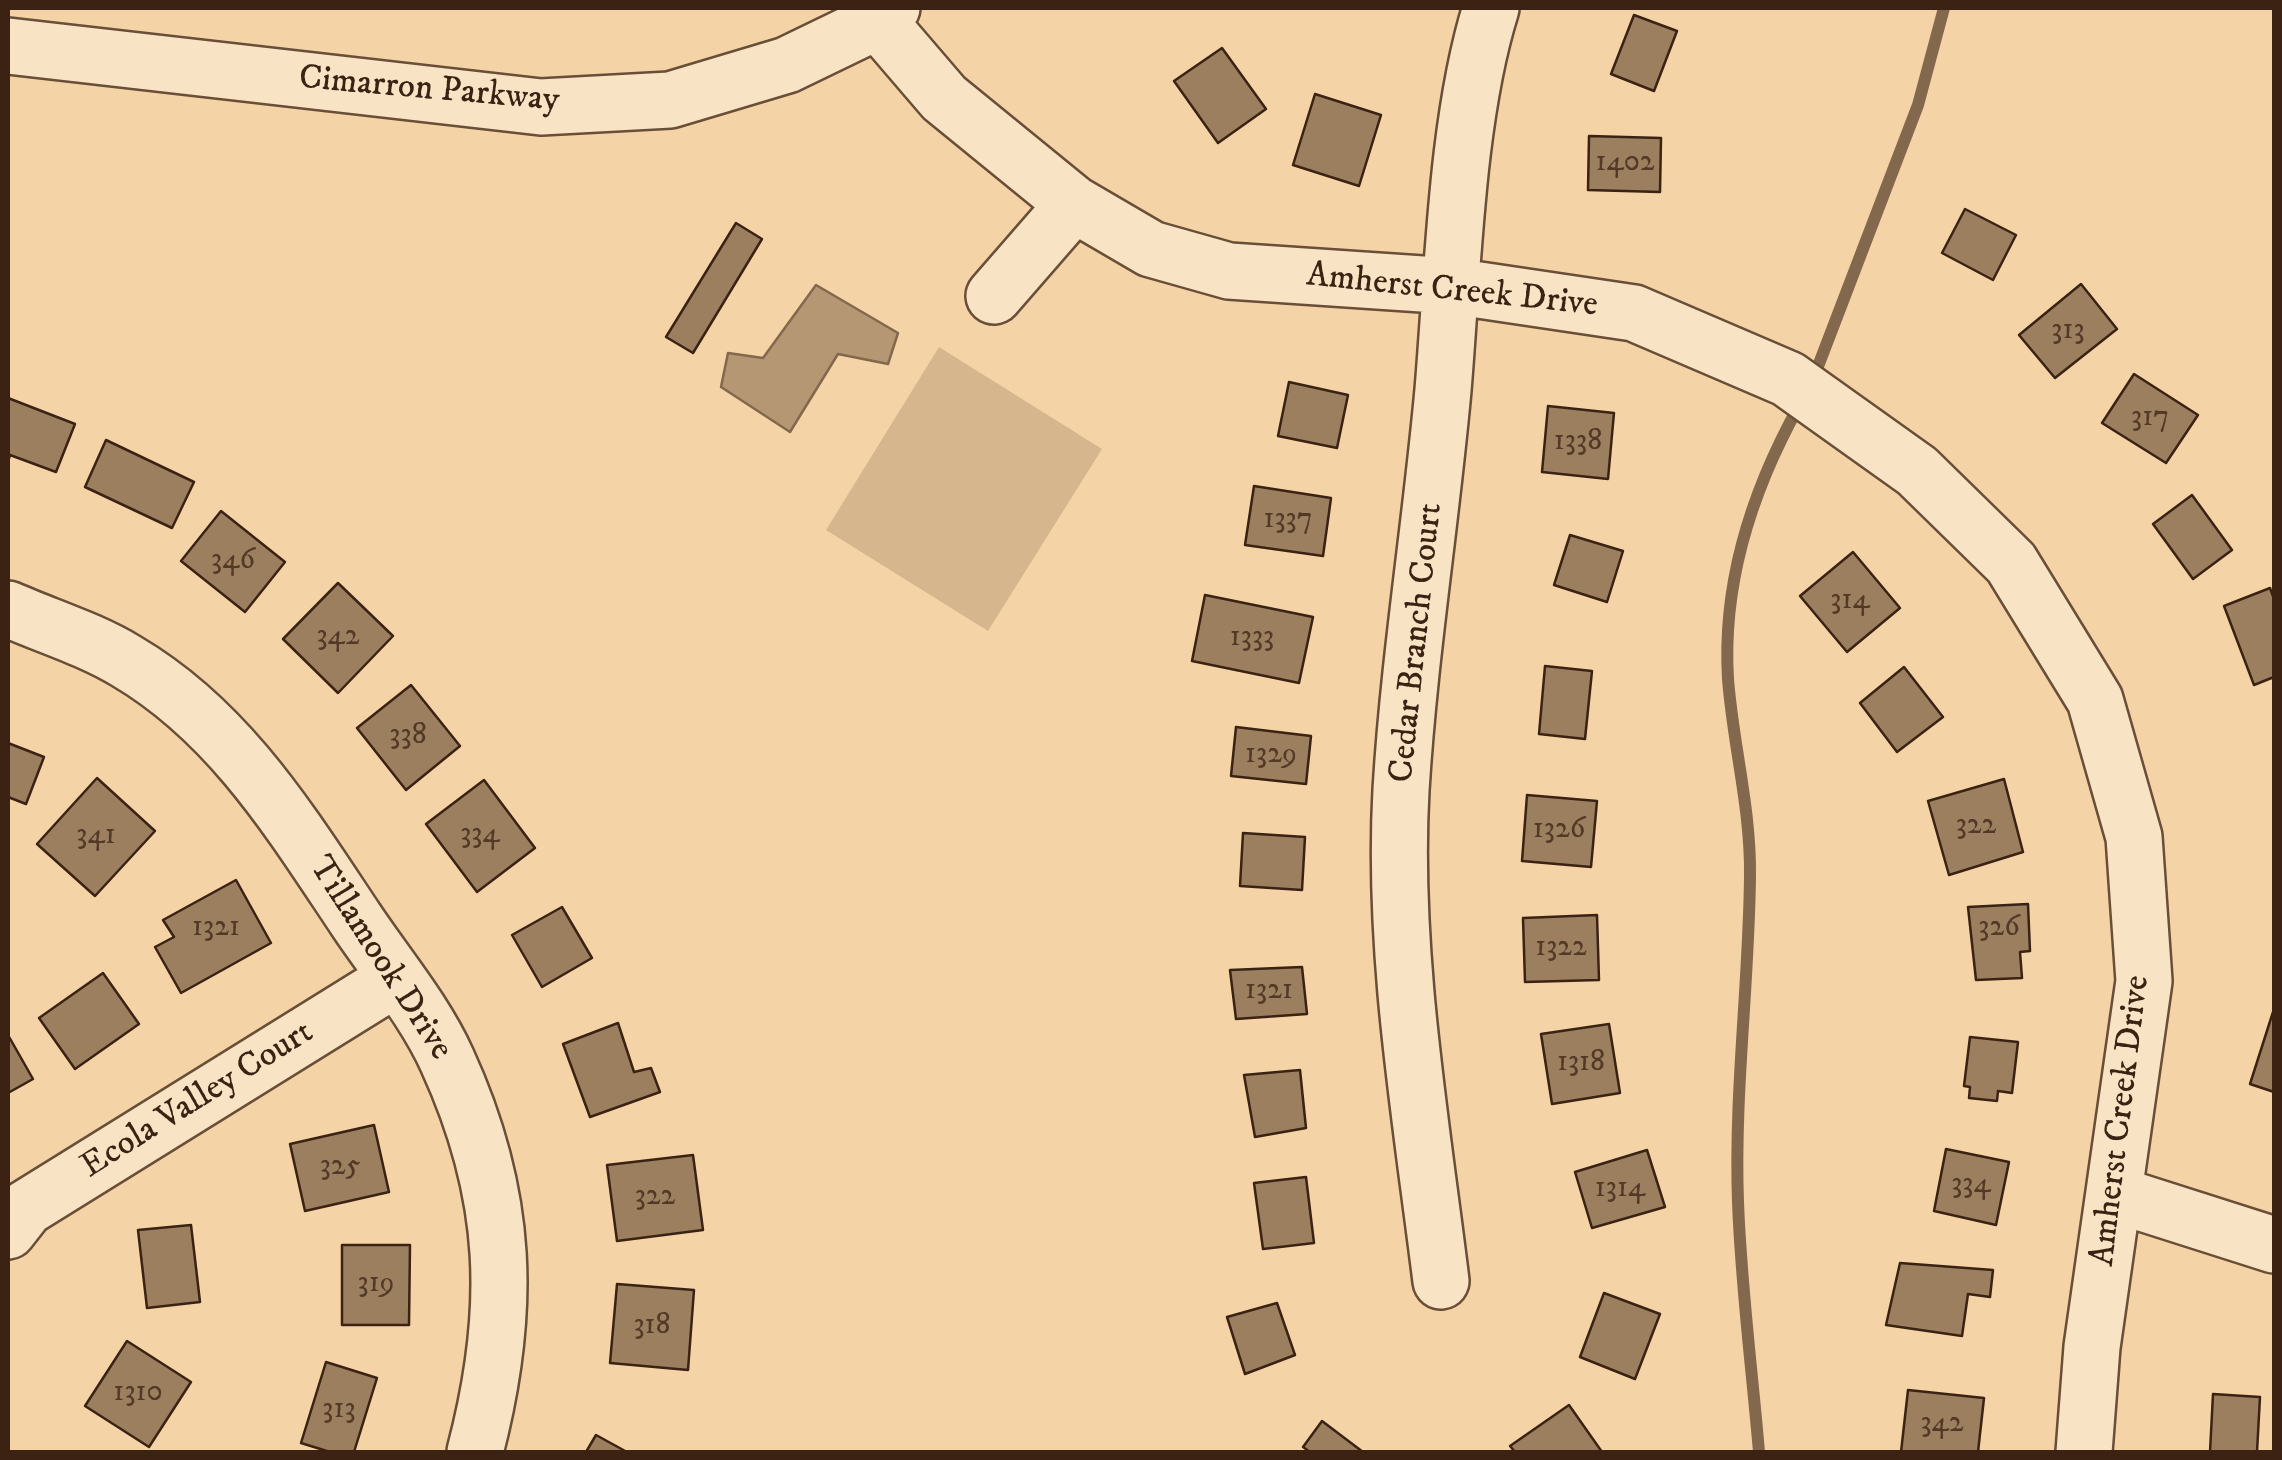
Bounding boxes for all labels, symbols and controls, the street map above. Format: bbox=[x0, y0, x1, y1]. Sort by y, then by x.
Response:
street label: Cimarron Parkway bbox=[297, 59, 561, 123]
house number: 1402 bbox=[1595, 146, 1655, 182]
street label: Amherst Creek Drive bbox=[1304, 256, 1600, 328]
house number: 313 bbox=[2051, 314, 2085, 350]
house number: 317 bbox=[2131, 401, 2169, 437]
house number: 1338 bbox=[1554, 425, 1602, 461]
street label: Cedar Branch Court bbox=[1382, 501, 1454, 785]
house number: 1337 bbox=[1263, 503, 1313, 539]
house number: 346 bbox=[211, 544, 255, 580]
house number: 314 bbox=[1830, 584, 1870, 620]
house number: 342 bbox=[316, 620, 360, 656]
house number: 1333 bbox=[1230, 621, 1274, 657]
house number: 338 bbox=[389, 719, 427, 755]
house number: 1329 bbox=[1245, 738, 1297, 774]
house number: 322 bbox=[1956, 809, 1996, 845]
house number: 1326 bbox=[1533, 813, 1585, 849]
house number: 334 bbox=[460, 818, 500, 854]
house number: 341 bbox=[76, 819, 116, 855]
street label: Tillamook Drive bbox=[298, 849, 460, 1069]
house number: 1321 bbox=[192, 911, 240, 947]
house number: 326 bbox=[1978, 911, 2020, 947]
house number: 1322 bbox=[1535, 931, 1587, 967]
street label: Amherst Creek Drive bbox=[2083, 973, 2161, 1269]
house number: 1321 bbox=[1245, 974, 1293, 1010]
street label: Ecola Valley Court bbox=[74, 1013, 322, 1189]
house number: 1318 bbox=[1557, 1046, 1605, 1082]
house number: 325 bbox=[320, 1150, 360, 1186]
house number: 334 bbox=[1951, 1168, 1991, 1204]
house number: 1314 bbox=[1595, 1172, 1645, 1208]
house number: 322 bbox=[635, 1180, 675, 1216]
house number: 319 bbox=[357, 1267, 395, 1303]
house number: 318 bbox=[633, 1309, 671, 1345]
house number: 1310 bbox=[113, 1376, 163, 1412]
house number: 313 bbox=[322, 1393, 356, 1429]
house number: 342 bbox=[1920, 1407, 1964, 1443]

